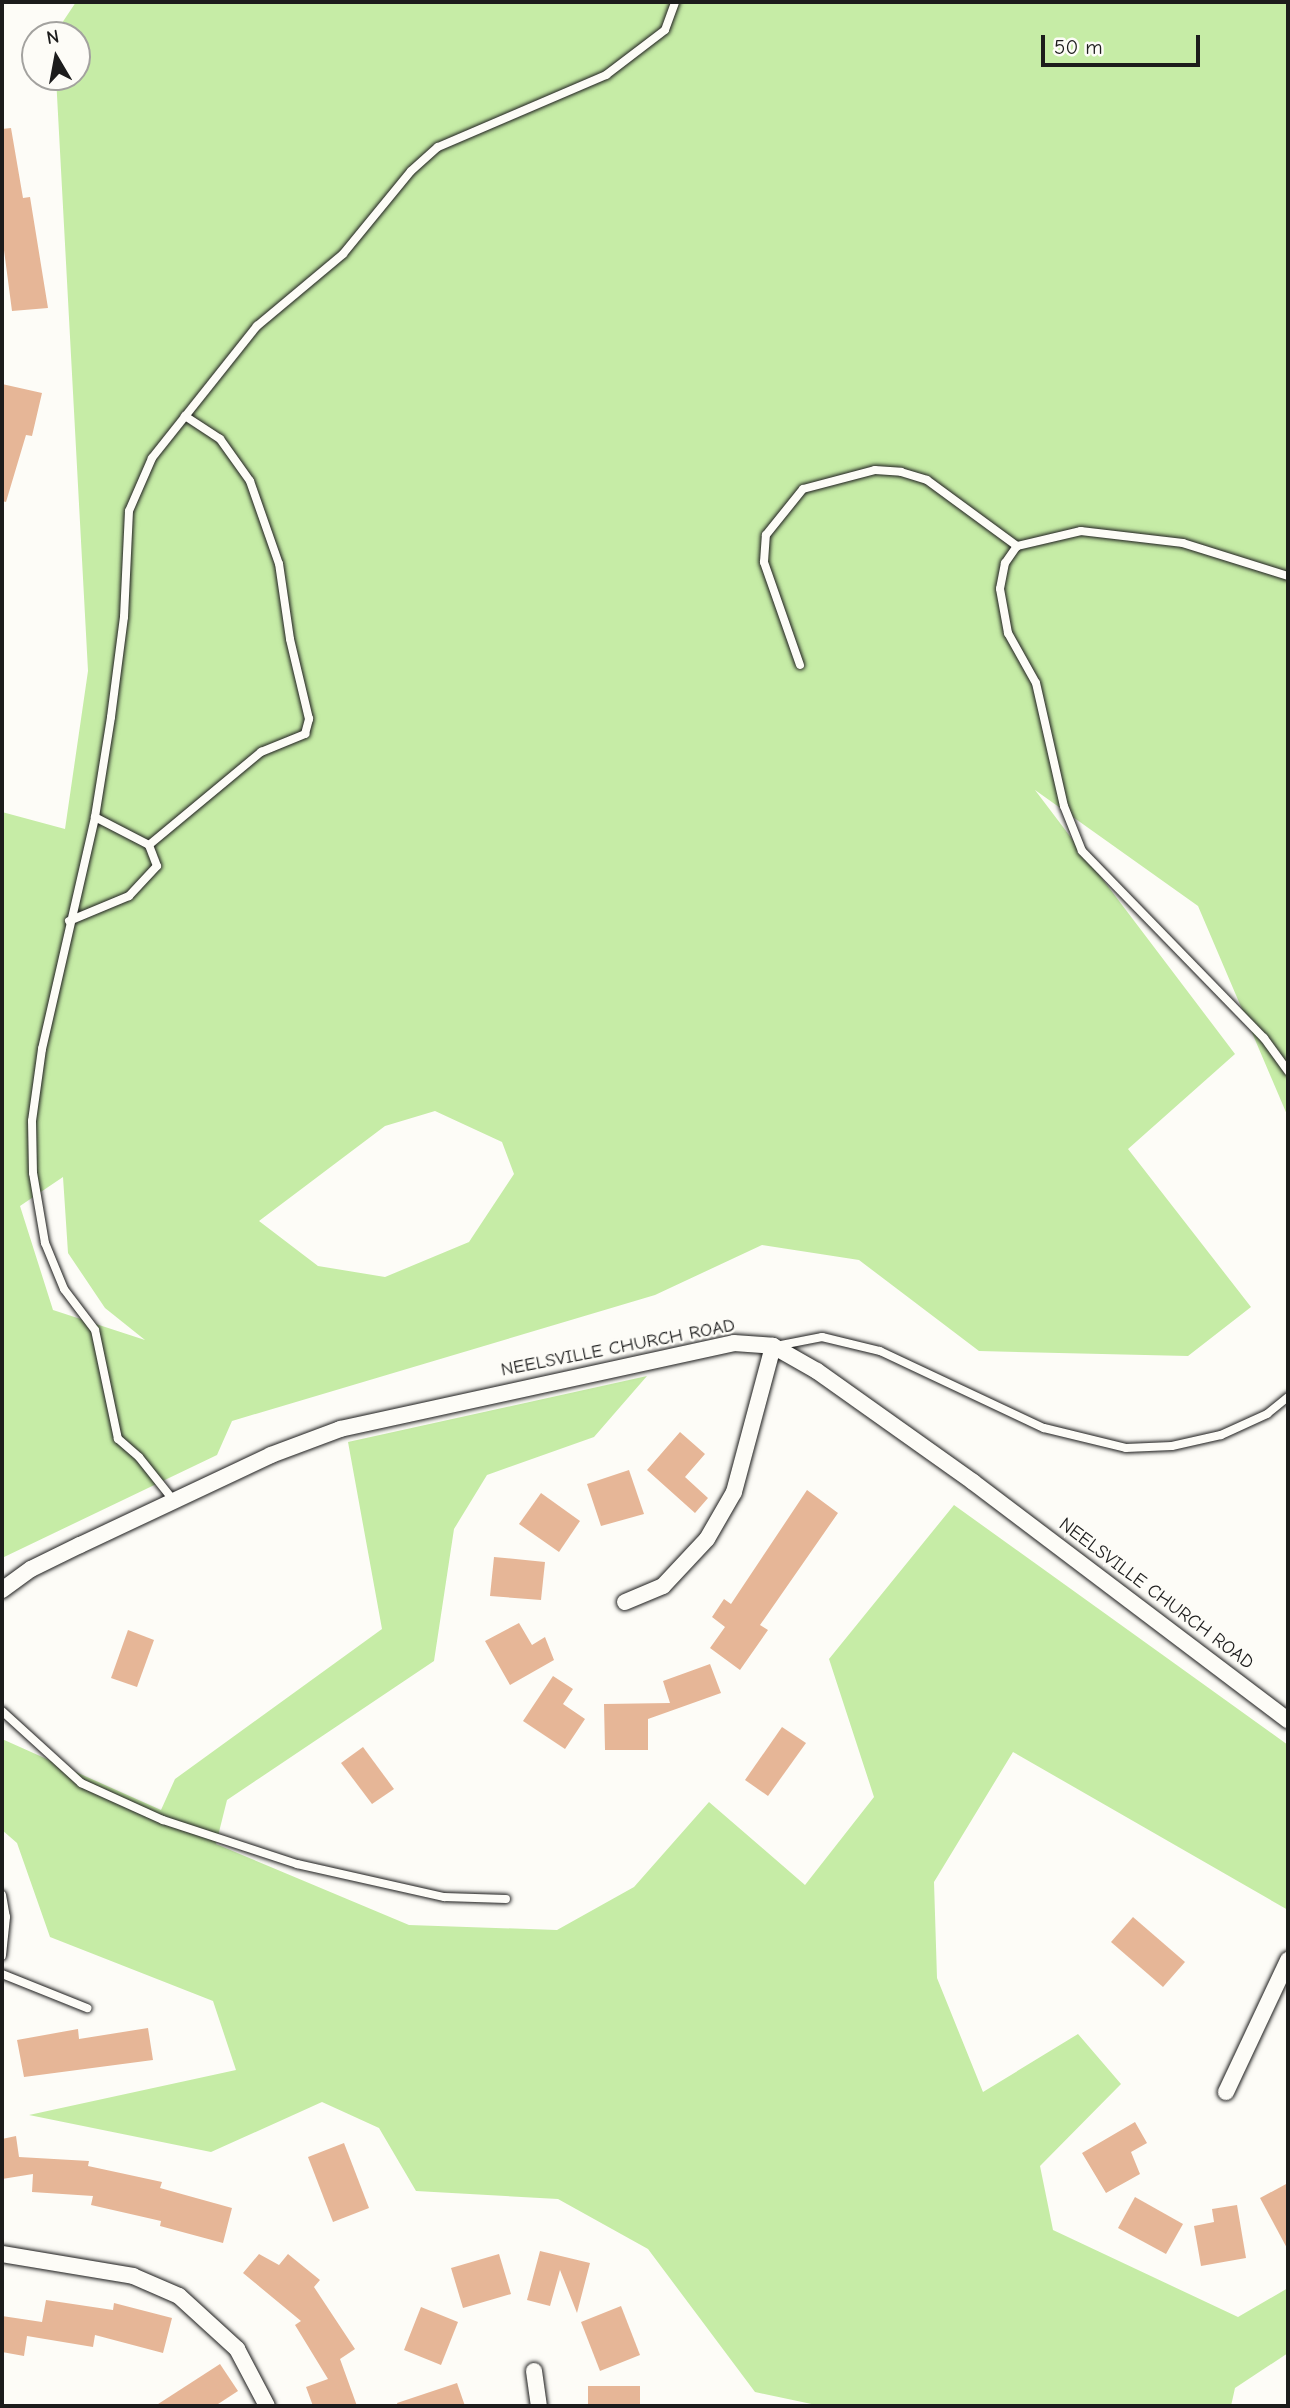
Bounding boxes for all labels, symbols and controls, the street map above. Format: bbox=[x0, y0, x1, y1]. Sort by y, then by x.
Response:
north arrow bbox=[21, 21, 91, 91]
scale bar bbox=[1045, 21, 1204, 65]
text: N bbox=[45, 25, 61, 49]
text: 50 m bbox=[1054, 35, 1103, 59]
street label: NEELSVILLE CHURCH ROAD bbox=[499, 1314, 737, 1382]
street label: NEELSVILLE CHURCH ROAD bbox=[1054, 1513, 1258, 1675]

